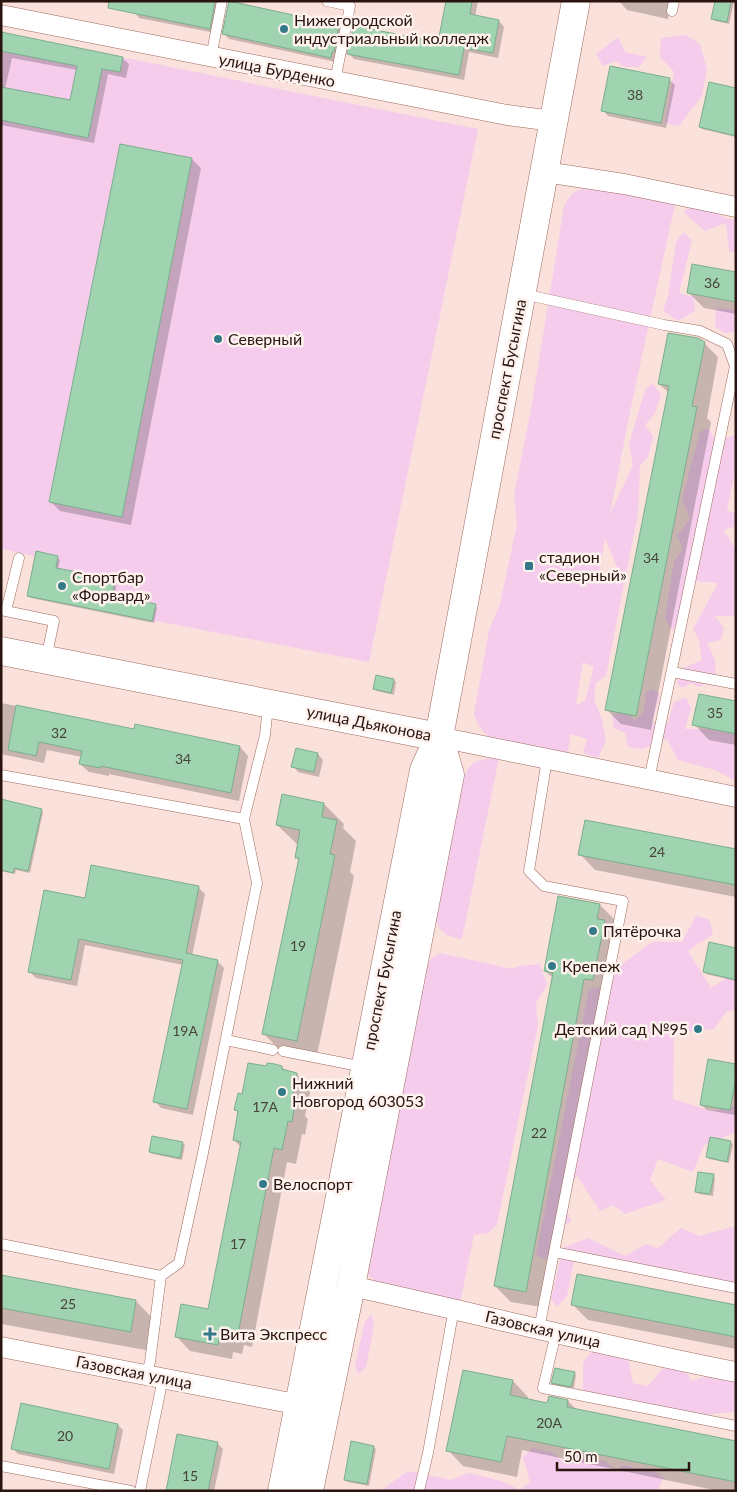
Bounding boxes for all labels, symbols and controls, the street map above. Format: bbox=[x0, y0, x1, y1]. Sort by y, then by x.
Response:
place label: Нижегородской индустриальный колледж bbox=[294, 10, 489, 47]
marker: Нижегородской индустриальный колледж bbox=[278, 23, 290, 35]
street label: улица Бурденко bbox=[217, 49, 337, 90]
house number: 38 bbox=[627, 86, 643, 103]
house number: 36 bbox=[704, 274, 720, 291]
street label: проспект Бусыгина bbox=[484, 297, 529, 440]
place label: Северный bbox=[228, 329, 302, 348]
marker: Северный bbox=[212, 333, 224, 345]
place label: стадион «Северный» bbox=[539, 547, 627, 584]
house number: 34 bbox=[643, 549, 659, 566]
marker: стадион «Северный» bbox=[523, 560, 535, 572]
place label: Спортбар «Форвард» bbox=[72, 567, 151, 604]
marker: Спортбар «Форвард» bbox=[56, 580, 68, 592]
street label: улица Дьяконова bbox=[305, 701, 433, 744]
house number: 35 bbox=[707, 704, 723, 721]
house number: 32 bbox=[51, 724, 67, 741]
house number: 34 bbox=[175, 750, 191, 767]
house number: 24 bbox=[649, 843, 665, 860]
street label: проспект Бусыгина bbox=[359, 908, 404, 1051]
place label: Пятёрочка bbox=[603, 921, 681, 940]
marker: Пятёрочка bbox=[587, 925, 599, 937]
house number: 19 bbox=[290, 937, 306, 954]
place label: Крепеж bbox=[562, 956, 620, 975]
marker: Крепеж bbox=[546, 960, 558, 972]
place label: Детский сад №95 bbox=[555, 1019, 688, 1038]
house number: 19А bbox=[172, 1022, 198, 1039]
marker: Детский сад №95 bbox=[692, 1023, 704, 1035]
place label: Нижний Новгород 603053 bbox=[292, 1073, 424, 1110]
marker: Нижний Новгород 603053 bbox=[276, 1086, 288, 1098]
house number: 17А bbox=[252, 1098, 278, 1115]
house number: 22 bbox=[531, 1124, 547, 1141]
place label: Велоспорт bbox=[273, 1174, 353, 1193]
marker: Велоспорт bbox=[257, 1178, 269, 1190]
house number: 17 bbox=[230, 1235, 246, 1252]
house number: 25 bbox=[60, 1295, 76, 1312]
street label: Газовская улица bbox=[484, 1306, 603, 1351]
place label: Вита Экспресс bbox=[220, 1324, 328, 1343]
marker: Вита Экспресс bbox=[204, 1328, 216, 1340]
street label: Газовская улица bbox=[74, 1351, 194, 1392]
house number: 20А bbox=[536, 1414, 562, 1431]
house number: 20 bbox=[57, 1427, 73, 1444]
scale bar bbox=[557, 1440, 690, 1472]
text: 50 m bbox=[564, 1447, 598, 1465]
house number: 15 bbox=[182, 1467, 198, 1484]

